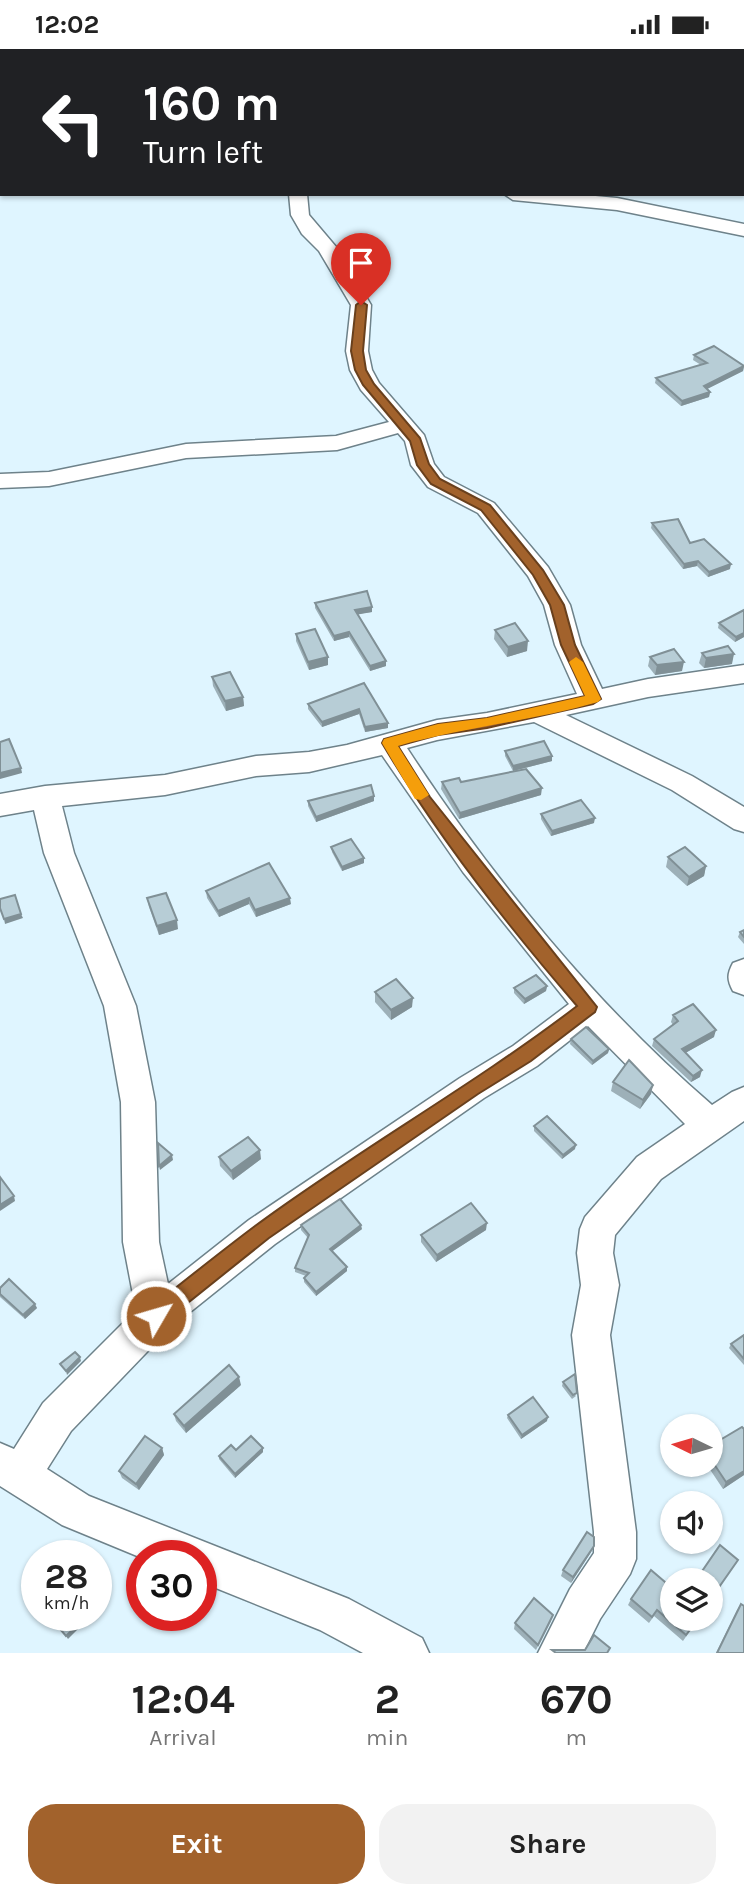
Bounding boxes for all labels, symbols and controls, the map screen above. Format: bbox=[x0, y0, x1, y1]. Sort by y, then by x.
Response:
text: 12:02 bbox=[35, 9, 99, 40]
text: 160 m bbox=[143, 75, 280, 132]
icon: left bbox=[28, 77, 119, 168]
text: Turn left bbox=[143, 134, 263, 171]
pin bbox=[331, 233, 391, 305]
icon: arrive bbox=[342, 244, 380, 282]
position arrow bbox=[119, 1279, 193, 1353]
north arrow bbox=[660, 1414, 723, 1477]
map controls bbox=[660, 1414, 723, 1631]
button: sound bbox=[660, 1491, 723, 1554]
speed limit sign: 30 bbox=[126, 1540, 217, 1631]
text: 28 bbox=[45, 1556, 88, 1597]
button: layers bbox=[660, 1568, 723, 1631]
text: km/h bbox=[44, 1592, 89, 1614]
text: 12:04 bbox=[131, 1674, 235, 1724]
text: 2 bbox=[374, 1674, 400, 1724]
text: 670 bbox=[540, 1674, 613, 1724]
text: Arrival bbox=[149, 1724, 217, 1751]
text: min bbox=[366, 1724, 408, 1751]
text: m bbox=[565, 1724, 587, 1751]
button: Exit bbox=[28, 1804, 365, 1884]
button: Share bbox=[379, 1804, 716, 1884]

